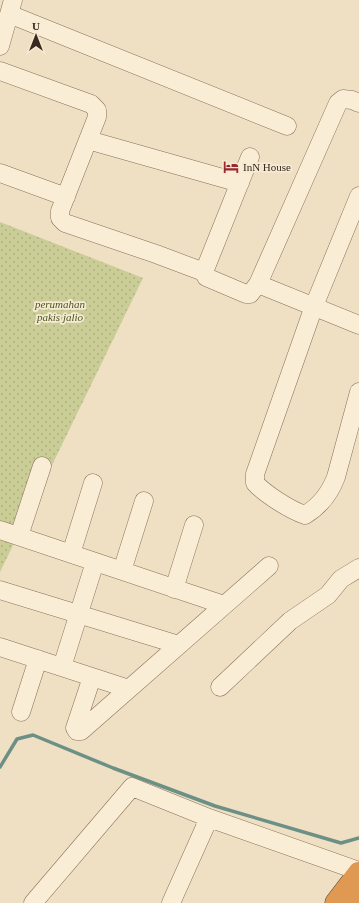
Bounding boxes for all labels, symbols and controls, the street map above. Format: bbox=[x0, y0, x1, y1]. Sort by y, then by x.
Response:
north arrow bbox=[16, 16, 56, 56]
text: U bbox=[32, 20, 40, 32]
hotel icon: InN House bbox=[222, 158, 240, 176]
place label: InN House bbox=[243, 161, 291, 173]
park label: perumahan pakis jalio bbox=[34, 298, 86, 323]

